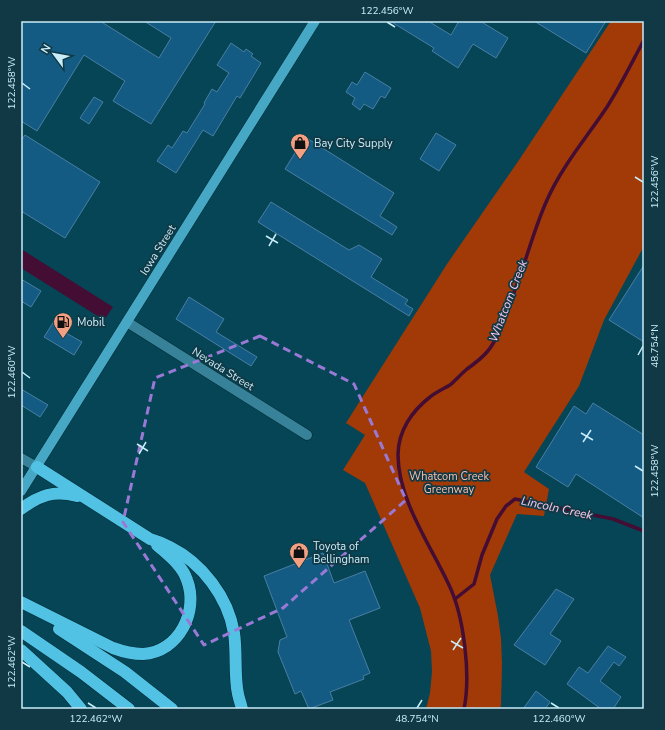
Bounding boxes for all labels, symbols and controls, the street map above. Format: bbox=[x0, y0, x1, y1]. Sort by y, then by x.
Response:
text: 122.456°W bbox=[360, 4, 414, 18]
north arrow bbox=[34, 34, 74, 74]
text: N bbox=[37, 41, 54, 56]
text: 122.458°W bbox=[5, 56, 19, 110]
shop icon: Bay City Supply bbox=[289, 132, 311, 160]
place label: Bay City Supply bbox=[314, 136, 393, 151]
text: 122.456°W bbox=[648, 155, 662, 209]
street label: Iowa Street bbox=[137, 222, 179, 278]
water label: Whatcom Creek bbox=[485, 257, 531, 345]
fuel station icon: Mobil bbox=[52, 311, 74, 339]
place label: Mobil bbox=[77, 315, 105, 330]
text: 48.754°N bbox=[648, 324, 662, 368]
street label: Nevada Street bbox=[189, 344, 257, 394]
text: 122.460°W bbox=[5, 345, 19, 399]
text: 122.458°W bbox=[648, 444, 662, 498]
park label: Whatcom Creek Greenway bbox=[409, 469, 489, 497]
water label: Lincoln Creek bbox=[520, 493, 595, 524]
place label: Toyota of Bellingham bbox=[313, 539, 370, 567]
shop icon: Toyota of Bellingham bbox=[288, 541, 310, 569]
text: 122.462°W bbox=[5, 635, 19, 689]
text: 122.462°W bbox=[69, 712, 123, 726]
text: 48.754°N bbox=[395, 712, 439, 726]
text: 122.460°W bbox=[532, 712, 586, 726]

